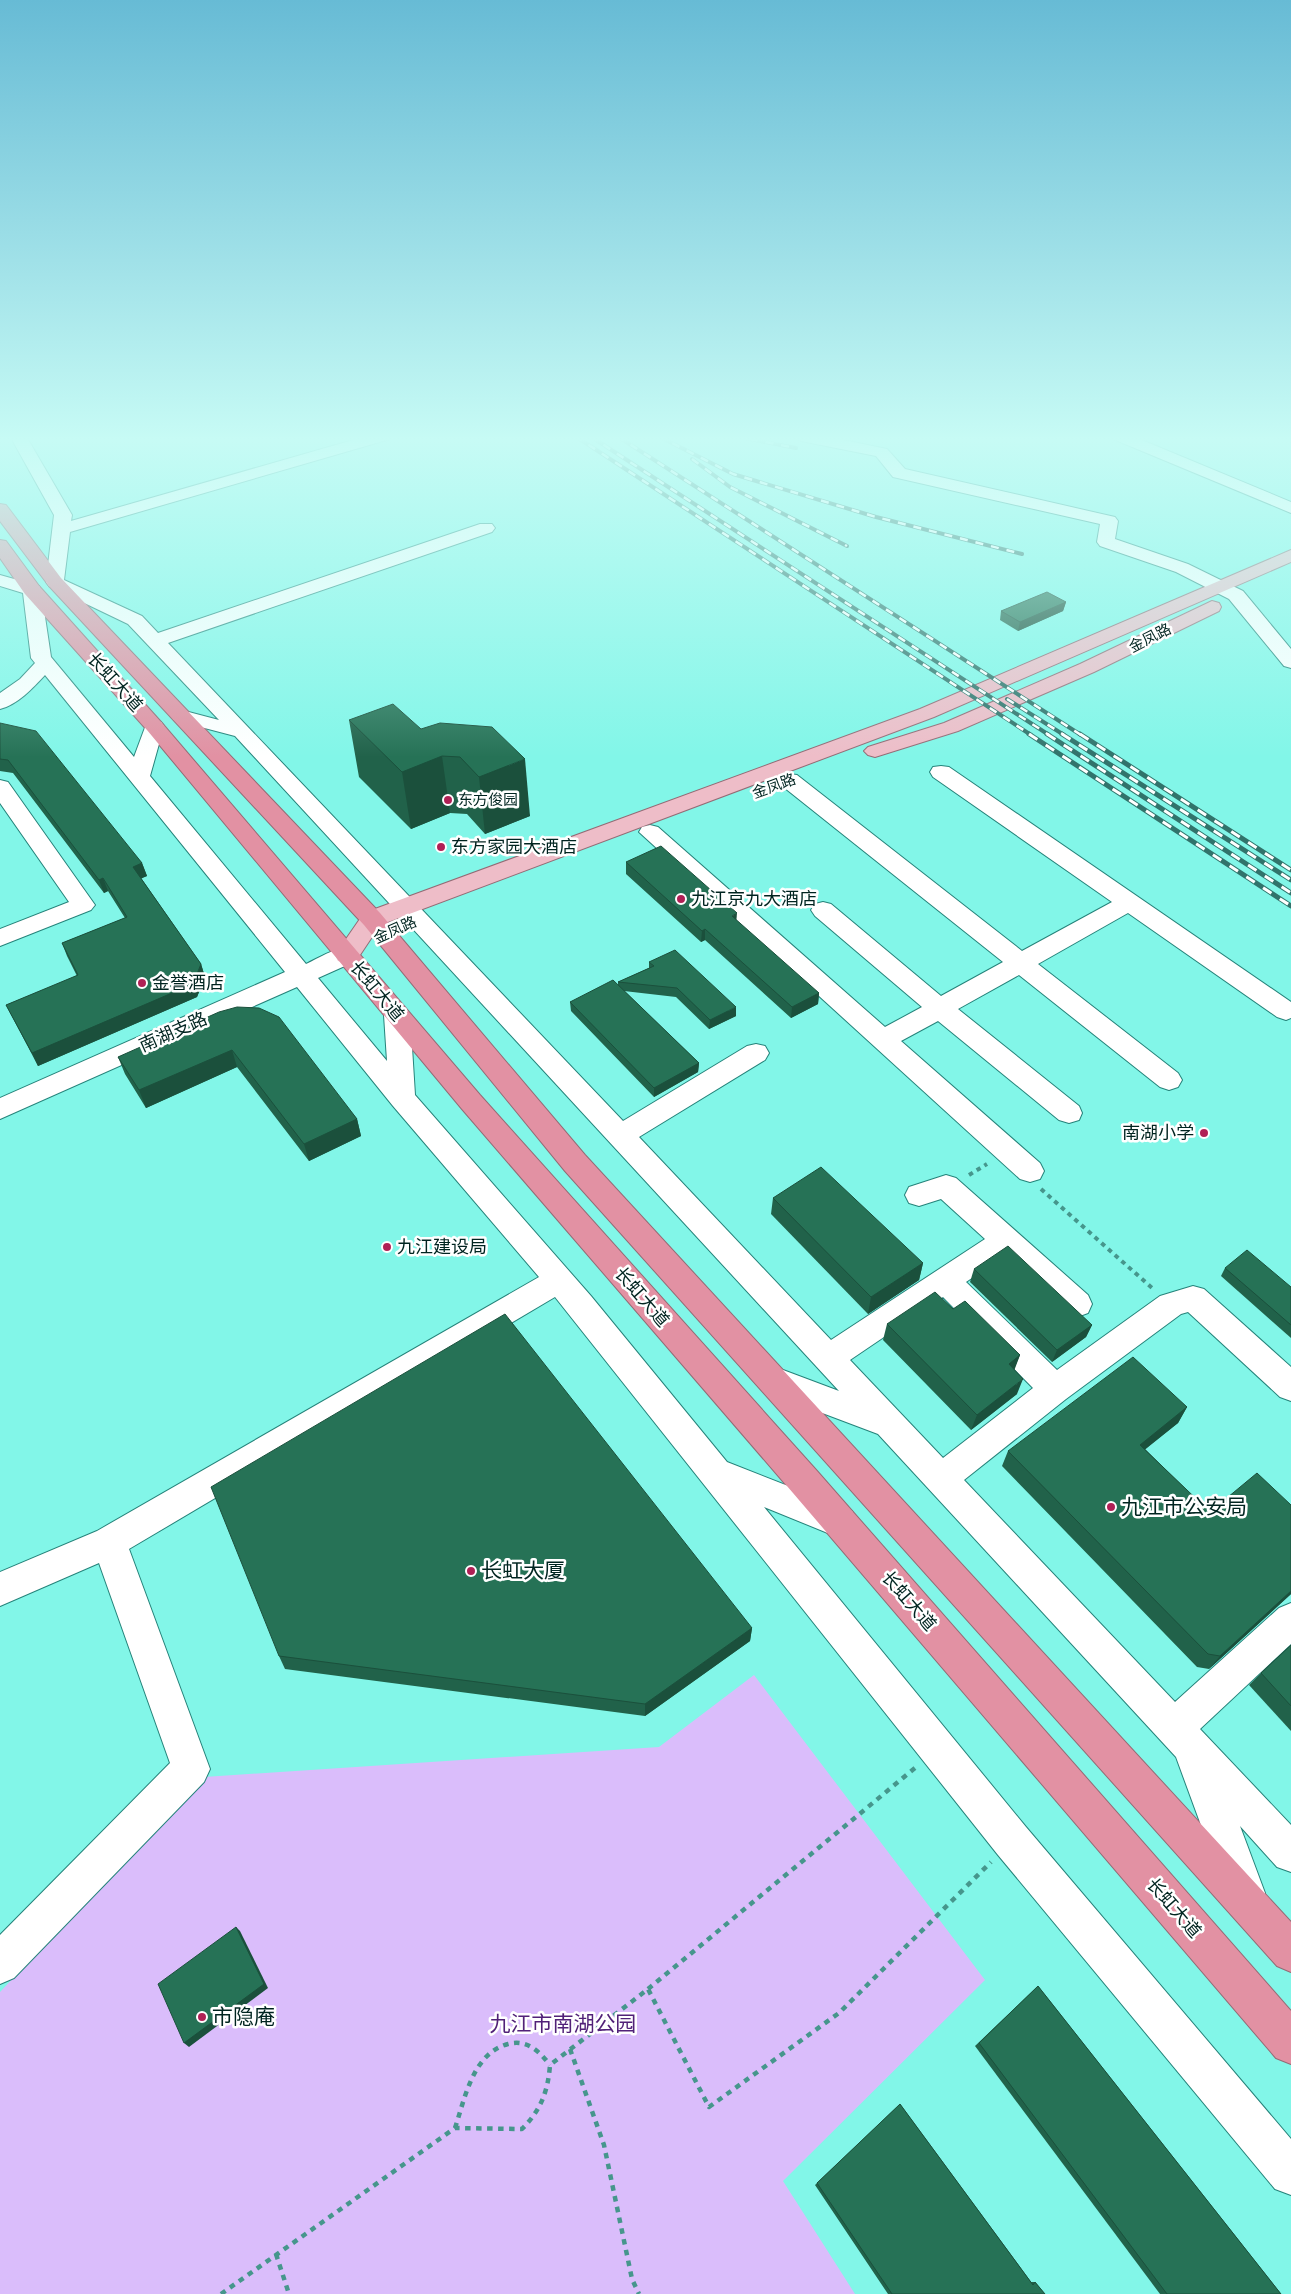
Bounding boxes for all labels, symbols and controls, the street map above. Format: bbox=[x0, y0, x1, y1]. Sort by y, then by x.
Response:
street label: 金凤路 bbox=[1125, 619, 1174, 656]
street label: 长虹大道 bbox=[83, 647, 148, 716]
street label: 金凤路 bbox=[749, 769, 798, 802]
place label: 东方俊园 bbox=[458, 790, 518, 809]
marker: 东方俊园 bbox=[442, 794, 454, 806]
place label: 东方家园大酒店 bbox=[451, 835, 577, 858]
marker: 东方家园大酒店 bbox=[435, 841, 447, 853]
place label: 九江京九大酒店 bbox=[691, 887, 817, 910]
marker: 九江京九大酒店 bbox=[675, 893, 687, 905]
street label: 金凤路 bbox=[370, 912, 419, 947]
street label: 长虹大道 bbox=[345, 956, 409, 1026]
place label: 金誉酒店 bbox=[152, 971, 224, 994]
marker: 金誉酒店 bbox=[136, 977, 148, 989]
street label: 南湖支路 bbox=[135, 1006, 210, 1057]
place label: 南湖小学 bbox=[1122, 1121, 1194, 1144]
marker: 南湖小学 bbox=[1198, 1127, 1210, 1139]
place label: 九江建设局 bbox=[397, 1235, 487, 1258]
marker: 九江建设局 bbox=[381, 1241, 393, 1253]
street label: 长虹大道 bbox=[610, 1262, 675, 1331]
place label: 九江市公安局 bbox=[1121, 1493, 1247, 1520]
marker: 九江市公安局 bbox=[1105, 1501, 1117, 1513]
place label: 长虹大厦 bbox=[481, 1557, 565, 1584]
marker: 长虹大厦 bbox=[465, 1565, 477, 1577]
street label: 长虹大道 bbox=[877, 1566, 942, 1635]
street label: 长虹大道 bbox=[1142, 1873, 1207, 1942]
place label: 市隐庵 bbox=[212, 2003, 275, 2030]
park label: 九江市南湖公园 bbox=[490, 2010, 637, 2037]
marker: 市隐庵 bbox=[196, 2011, 208, 2023]

